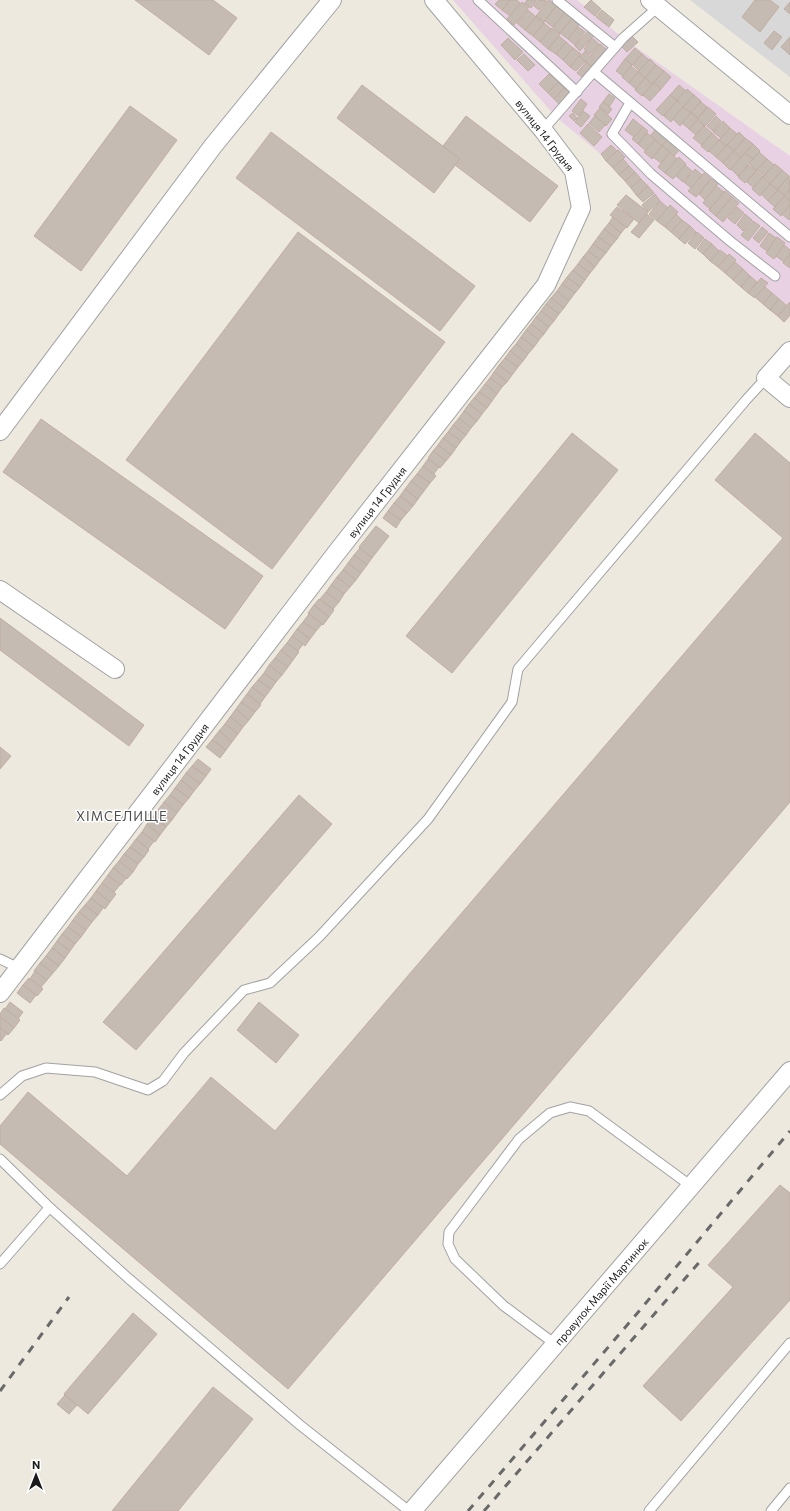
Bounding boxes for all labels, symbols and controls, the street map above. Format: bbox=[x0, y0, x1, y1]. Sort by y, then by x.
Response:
street label: вулиця 14 Грудня bbox=[513, 97, 577, 173]
street label: вулиця 14 Грудня bbox=[345, 463, 408, 540]
street label: вулиця 14 Грудня bbox=[148, 720, 211, 797]
district label: ХІМСЕЛИЩЕ bbox=[76, 808, 168, 824]
street label: провулок Марії Мартинюк bbox=[551, 1235, 651, 1347]
north arrow bbox=[16, 1455, 56, 1495]
text: N bbox=[32, 1458, 40, 1471]

